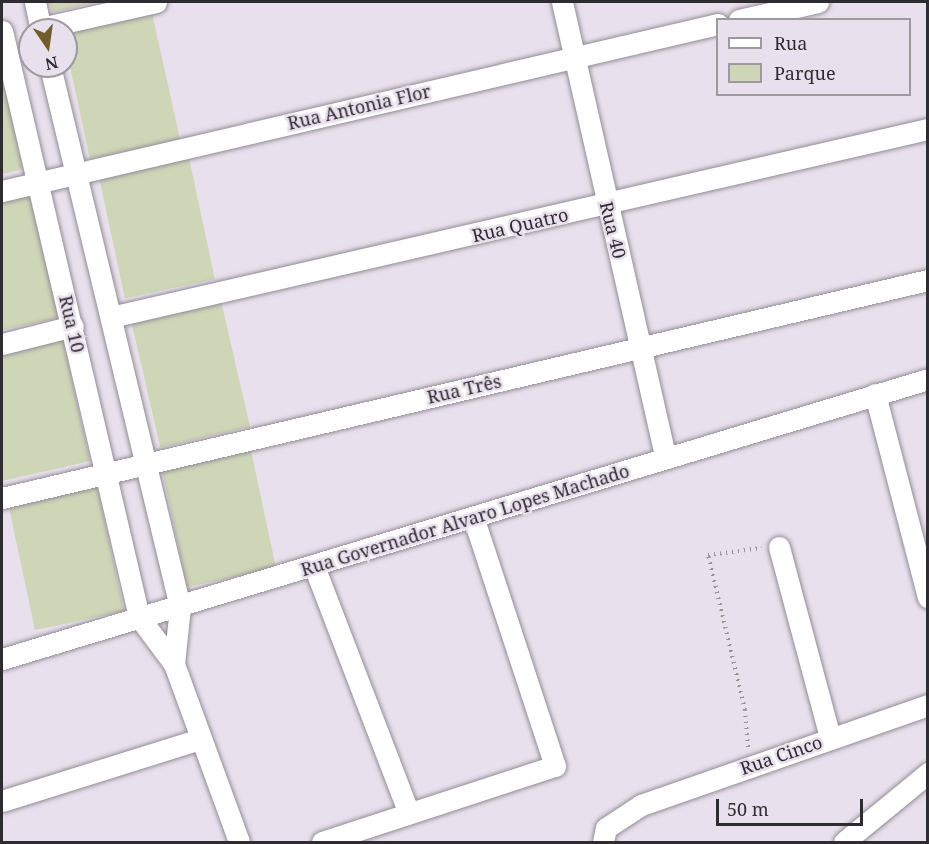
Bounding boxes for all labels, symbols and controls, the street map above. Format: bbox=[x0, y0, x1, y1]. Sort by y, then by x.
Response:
north arrow bbox=[18, 18, 78, 78]
legend bbox=[716, 18, 911, 96]
text: Rua bbox=[774, 31, 807, 55]
text: N bbox=[43, 51, 60, 76]
text: Parque bbox=[774, 61, 836, 85]
street label: Rua Antonia Flor bbox=[285, 80, 433, 134]
street label: Rua 40 bbox=[595, 199, 631, 261]
street label: Rua Quatro bbox=[470, 203, 570, 247]
street label: Rua 10 bbox=[55, 293, 89, 355]
street label: Rua Três bbox=[425, 370, 503, 408]
street label: Rua Governador Alvaro Lopes Machado bbox=[298, 460, 632, 580]
street label: Rua Cinco bbox=[737, 731, 825, 779]
scale bar bbox=[719, 787, 866, 825]
text: 50 m bbox=[727, 797, 769, 821]

